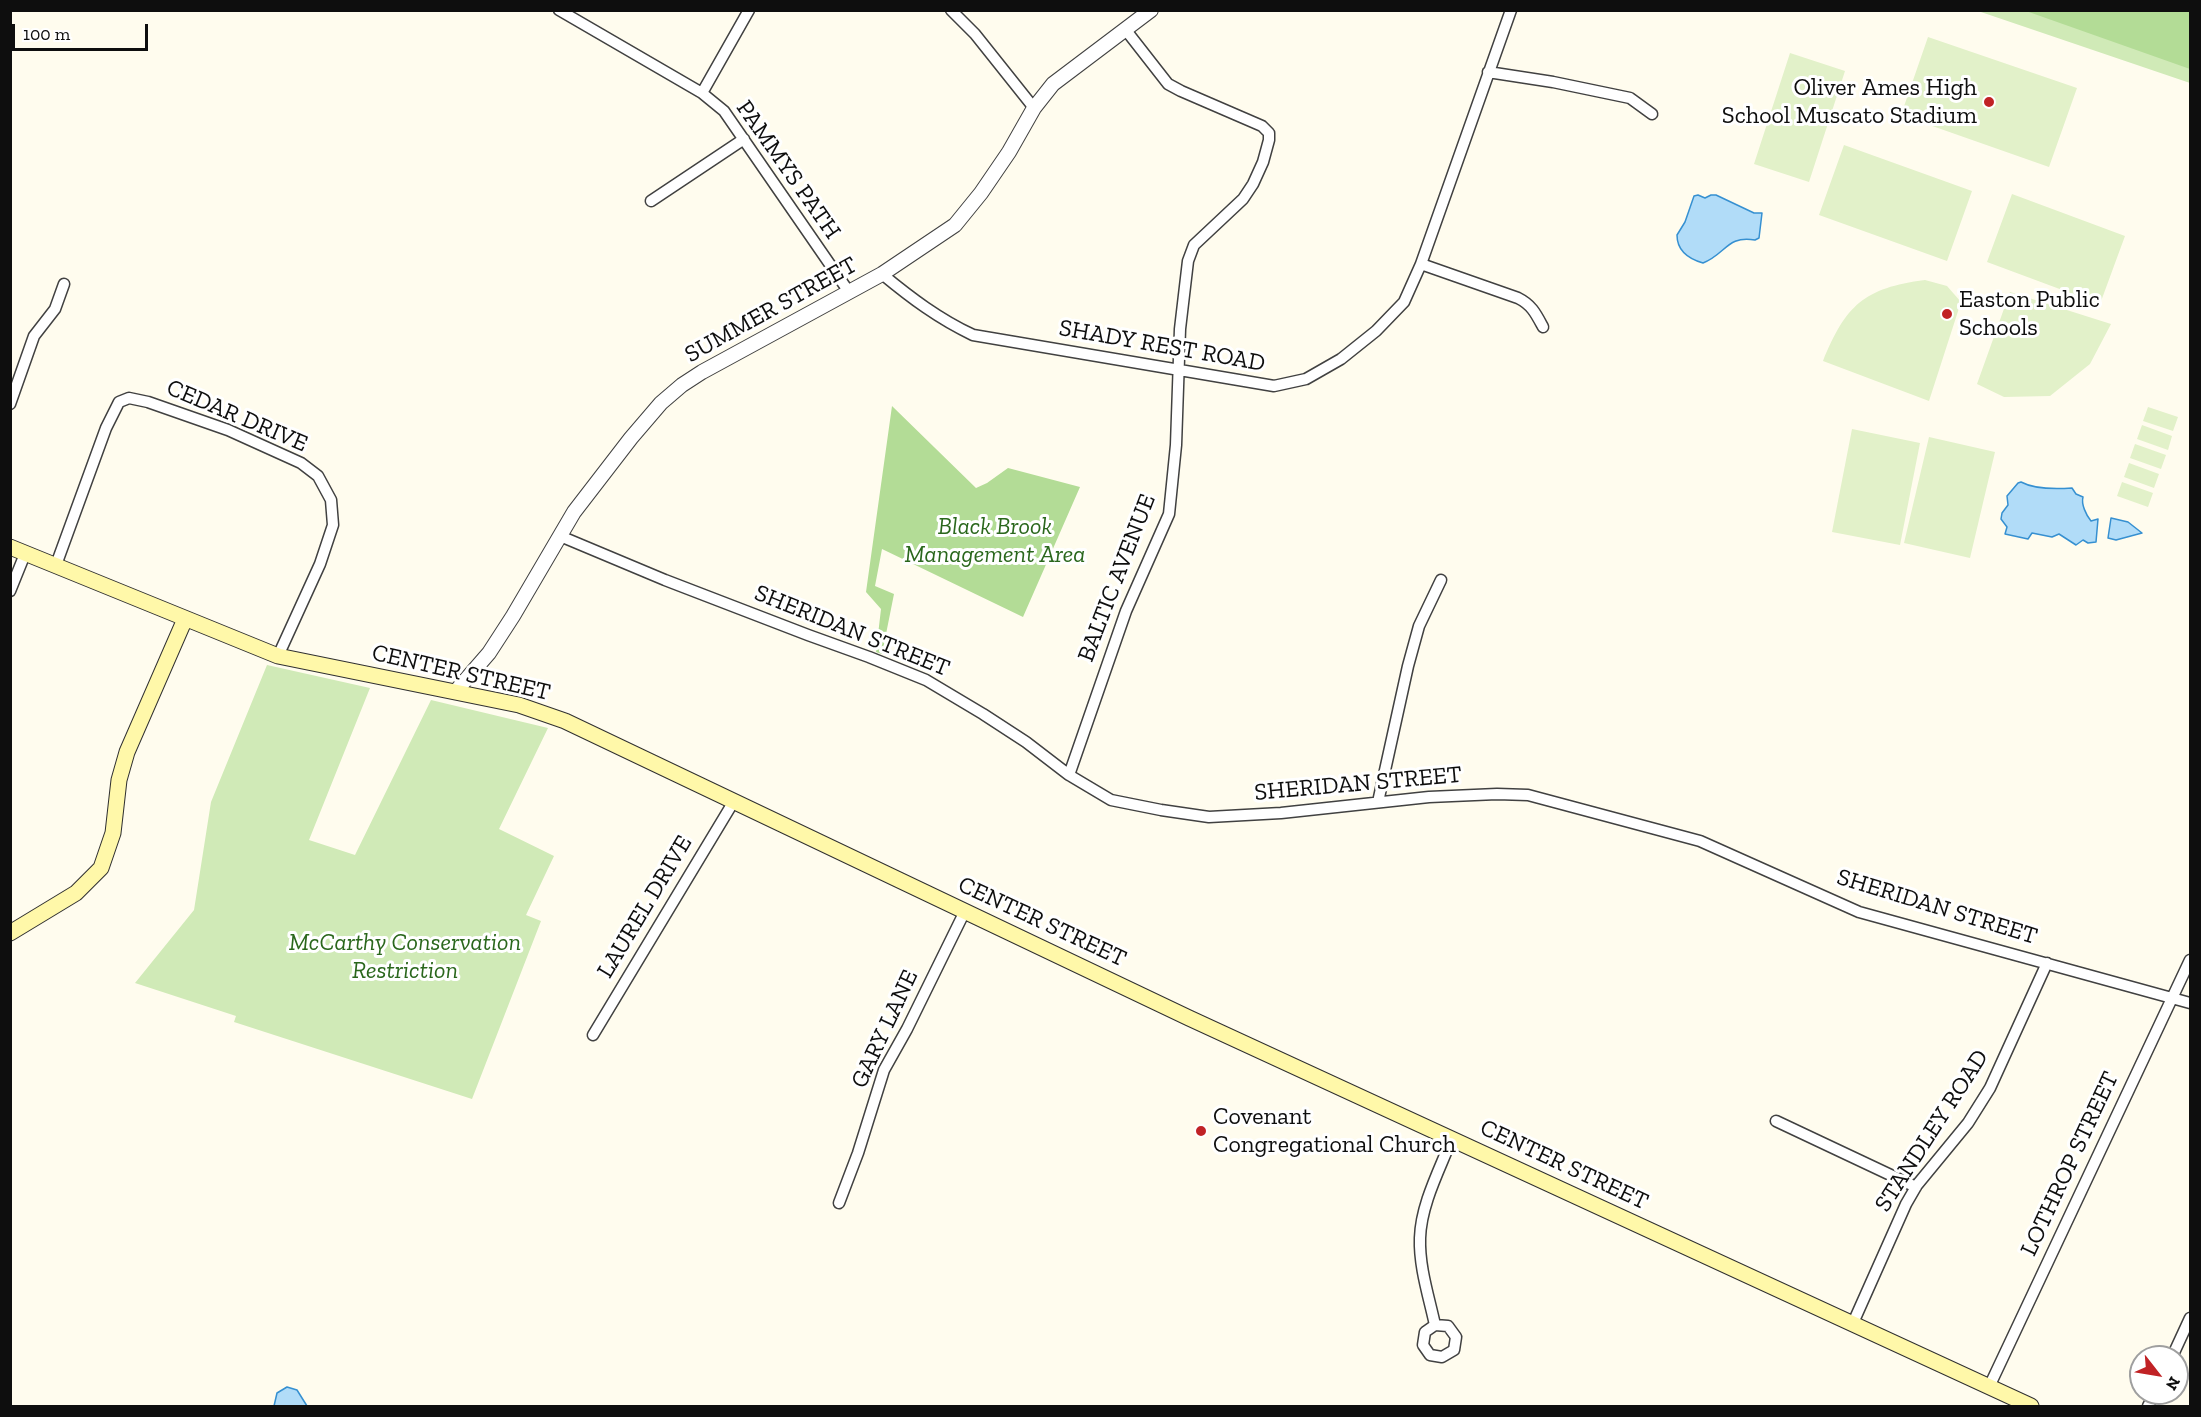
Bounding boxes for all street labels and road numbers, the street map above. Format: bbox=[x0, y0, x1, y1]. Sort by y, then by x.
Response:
street label: PAMMYS PATH bbox=[729, 95, 847, 245]
street label: SUMMER STREET bbox=[680, 251, 862, 369]
street label: SHADY REST ROAD bbox=[1057, 314, 1267, 378]
street label: CEDAR DRIVE bbox=[162, 373, 312, 459]
street label: BALTIC AVENUE bbox=[1072, 490, 1162, 666]
street label: SHERIDAN STREET bbox=[750, 579, 954, 683]
street label: CENTER STREET bbox=[369, 638, 553, 708]
street label: SHERIDAN STREET bbox=[1253, 761, 1463, 807]
street label: LAUREL DRIVE bbox=[591, 831, 699, 983]
street label: SHERIDAN STREET bbox=[1833, 863, 2041, 951]
street label: CENTER STREET bbox=[953, 870, 1131, 974]
street label: GARY LANE bbox=[845, 965, 925, 1093]
street label: STANDLEY ROAD bbox=[1869, 1045, 1995, 1217]
street label: LOTHROP STREET bbox=[2015, 1067, 2125, 1261]
street label: CENTER STREET bbox=[1475, 1113, 1653, 1217]

